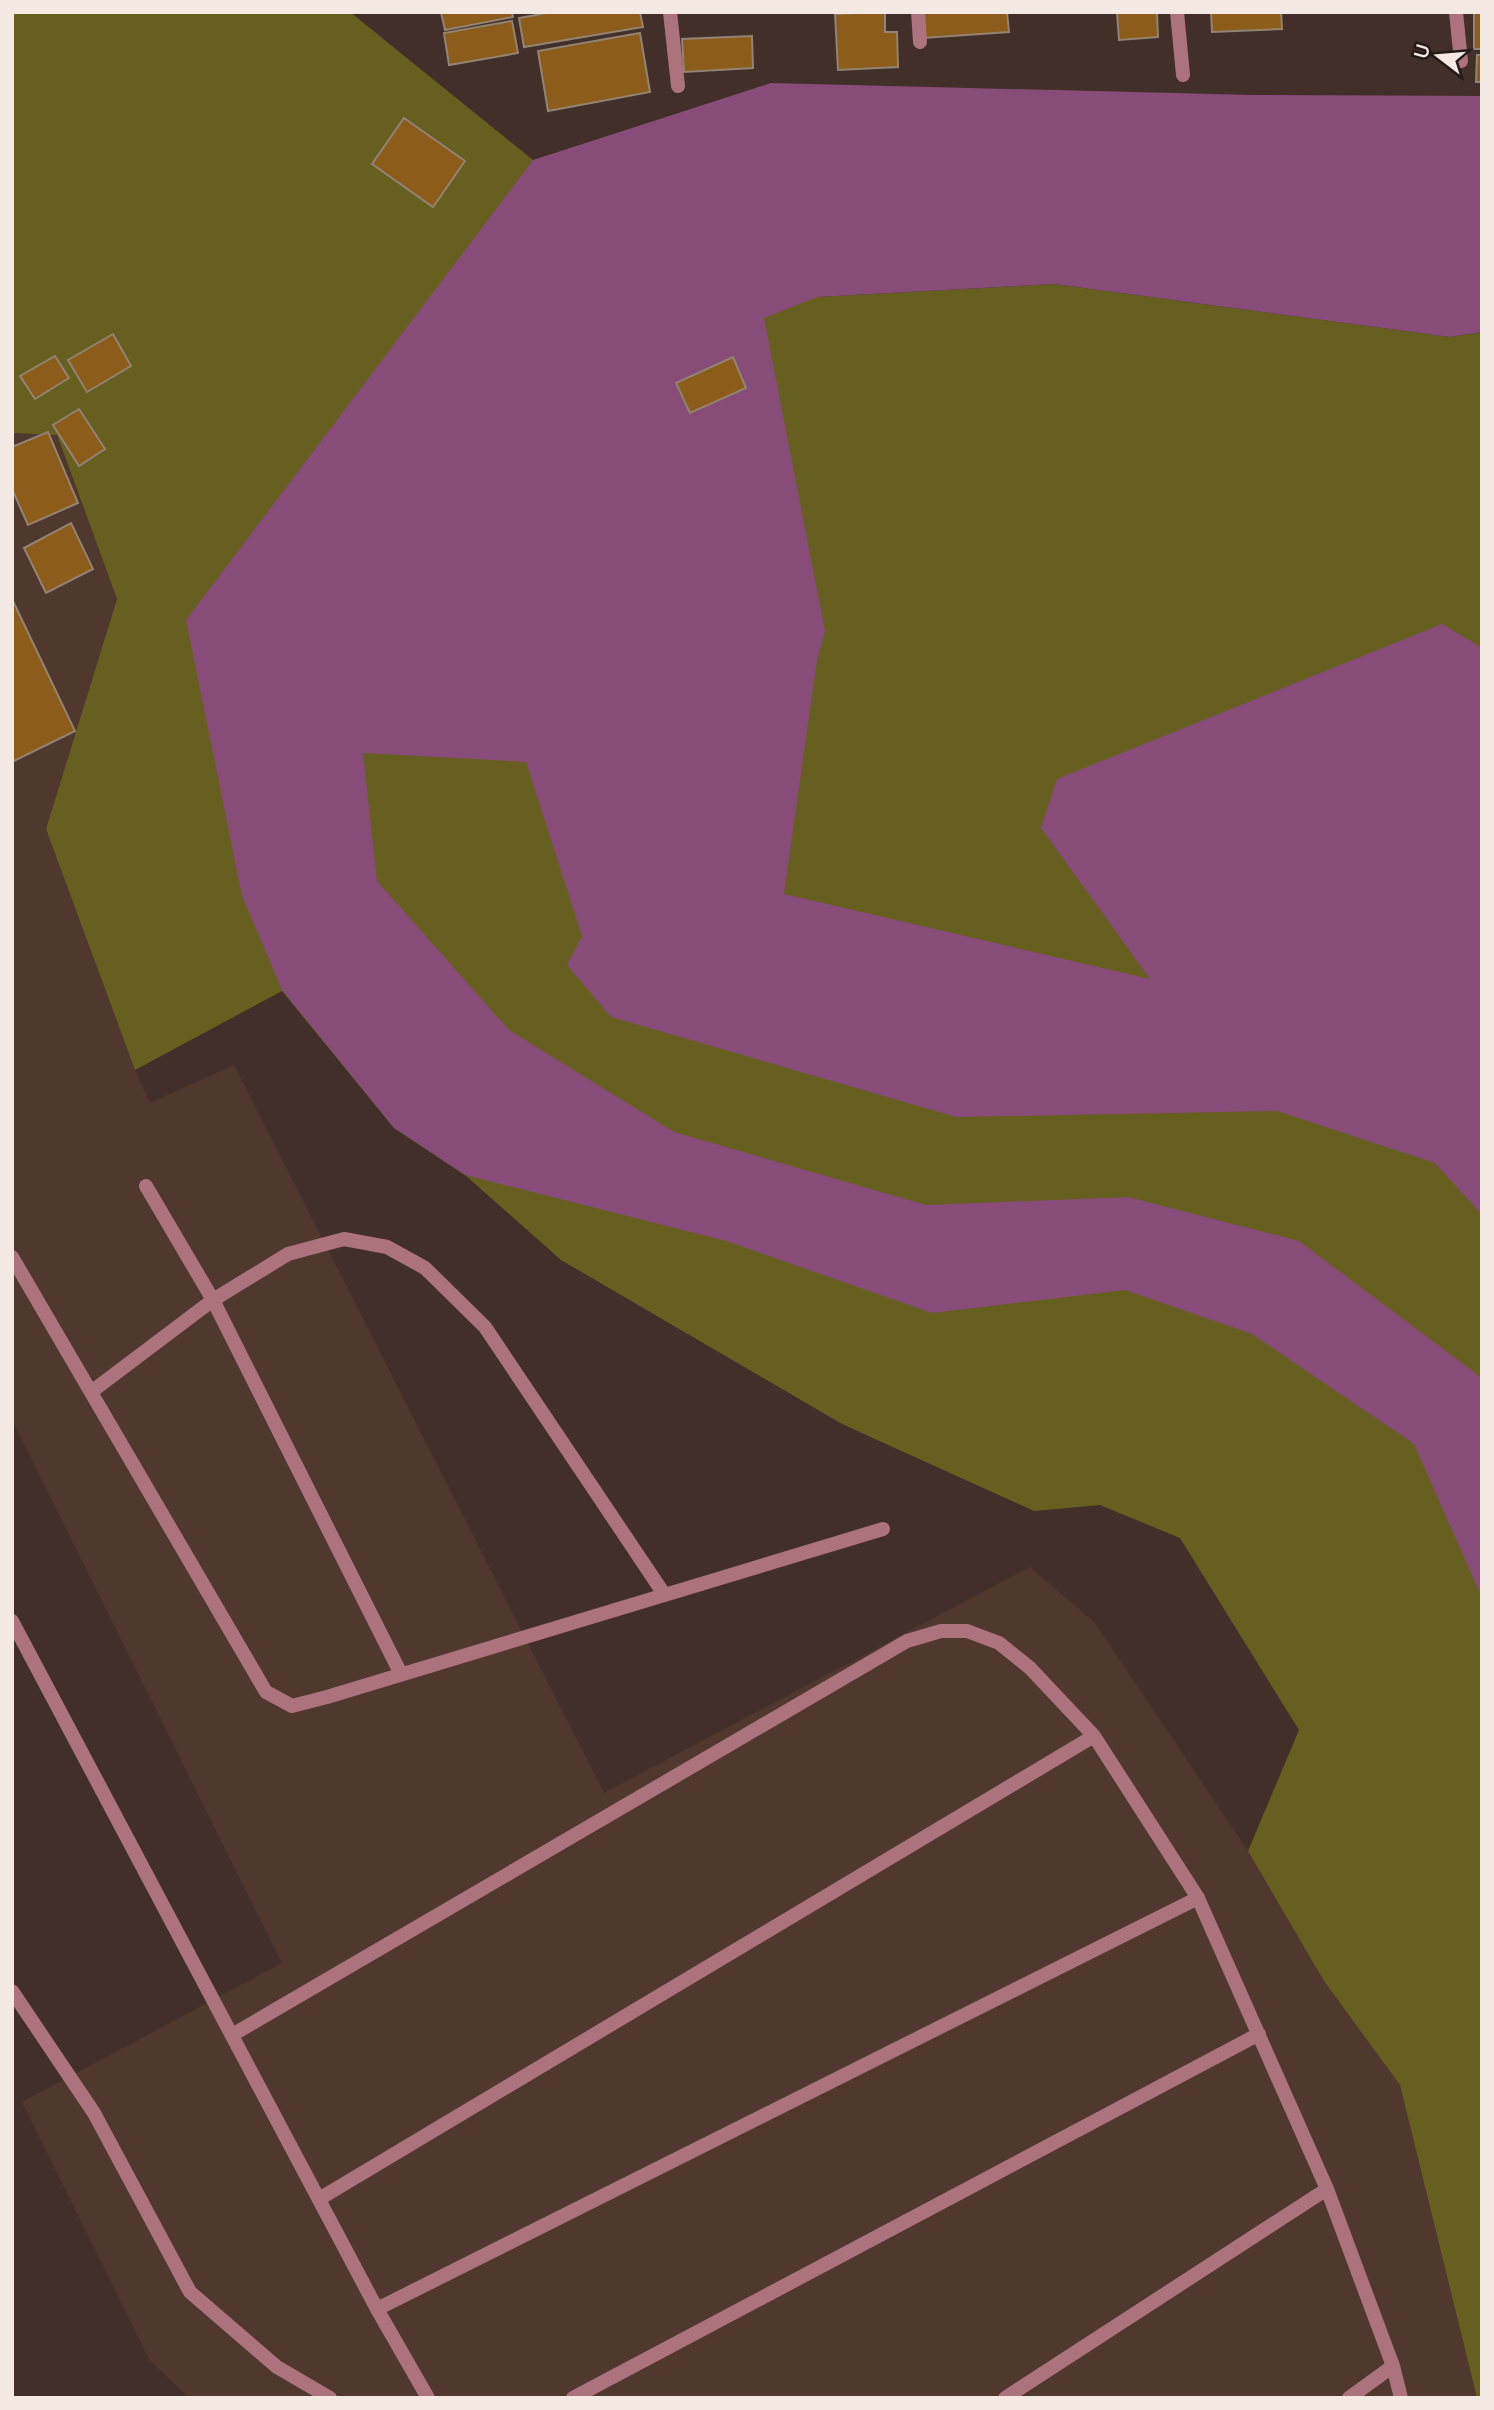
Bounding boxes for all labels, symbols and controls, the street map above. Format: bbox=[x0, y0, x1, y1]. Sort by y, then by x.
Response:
north arrow bbox=[1403, 21, 1473, 91]
text: U bbox=[1407, 41, 1436, 61]

